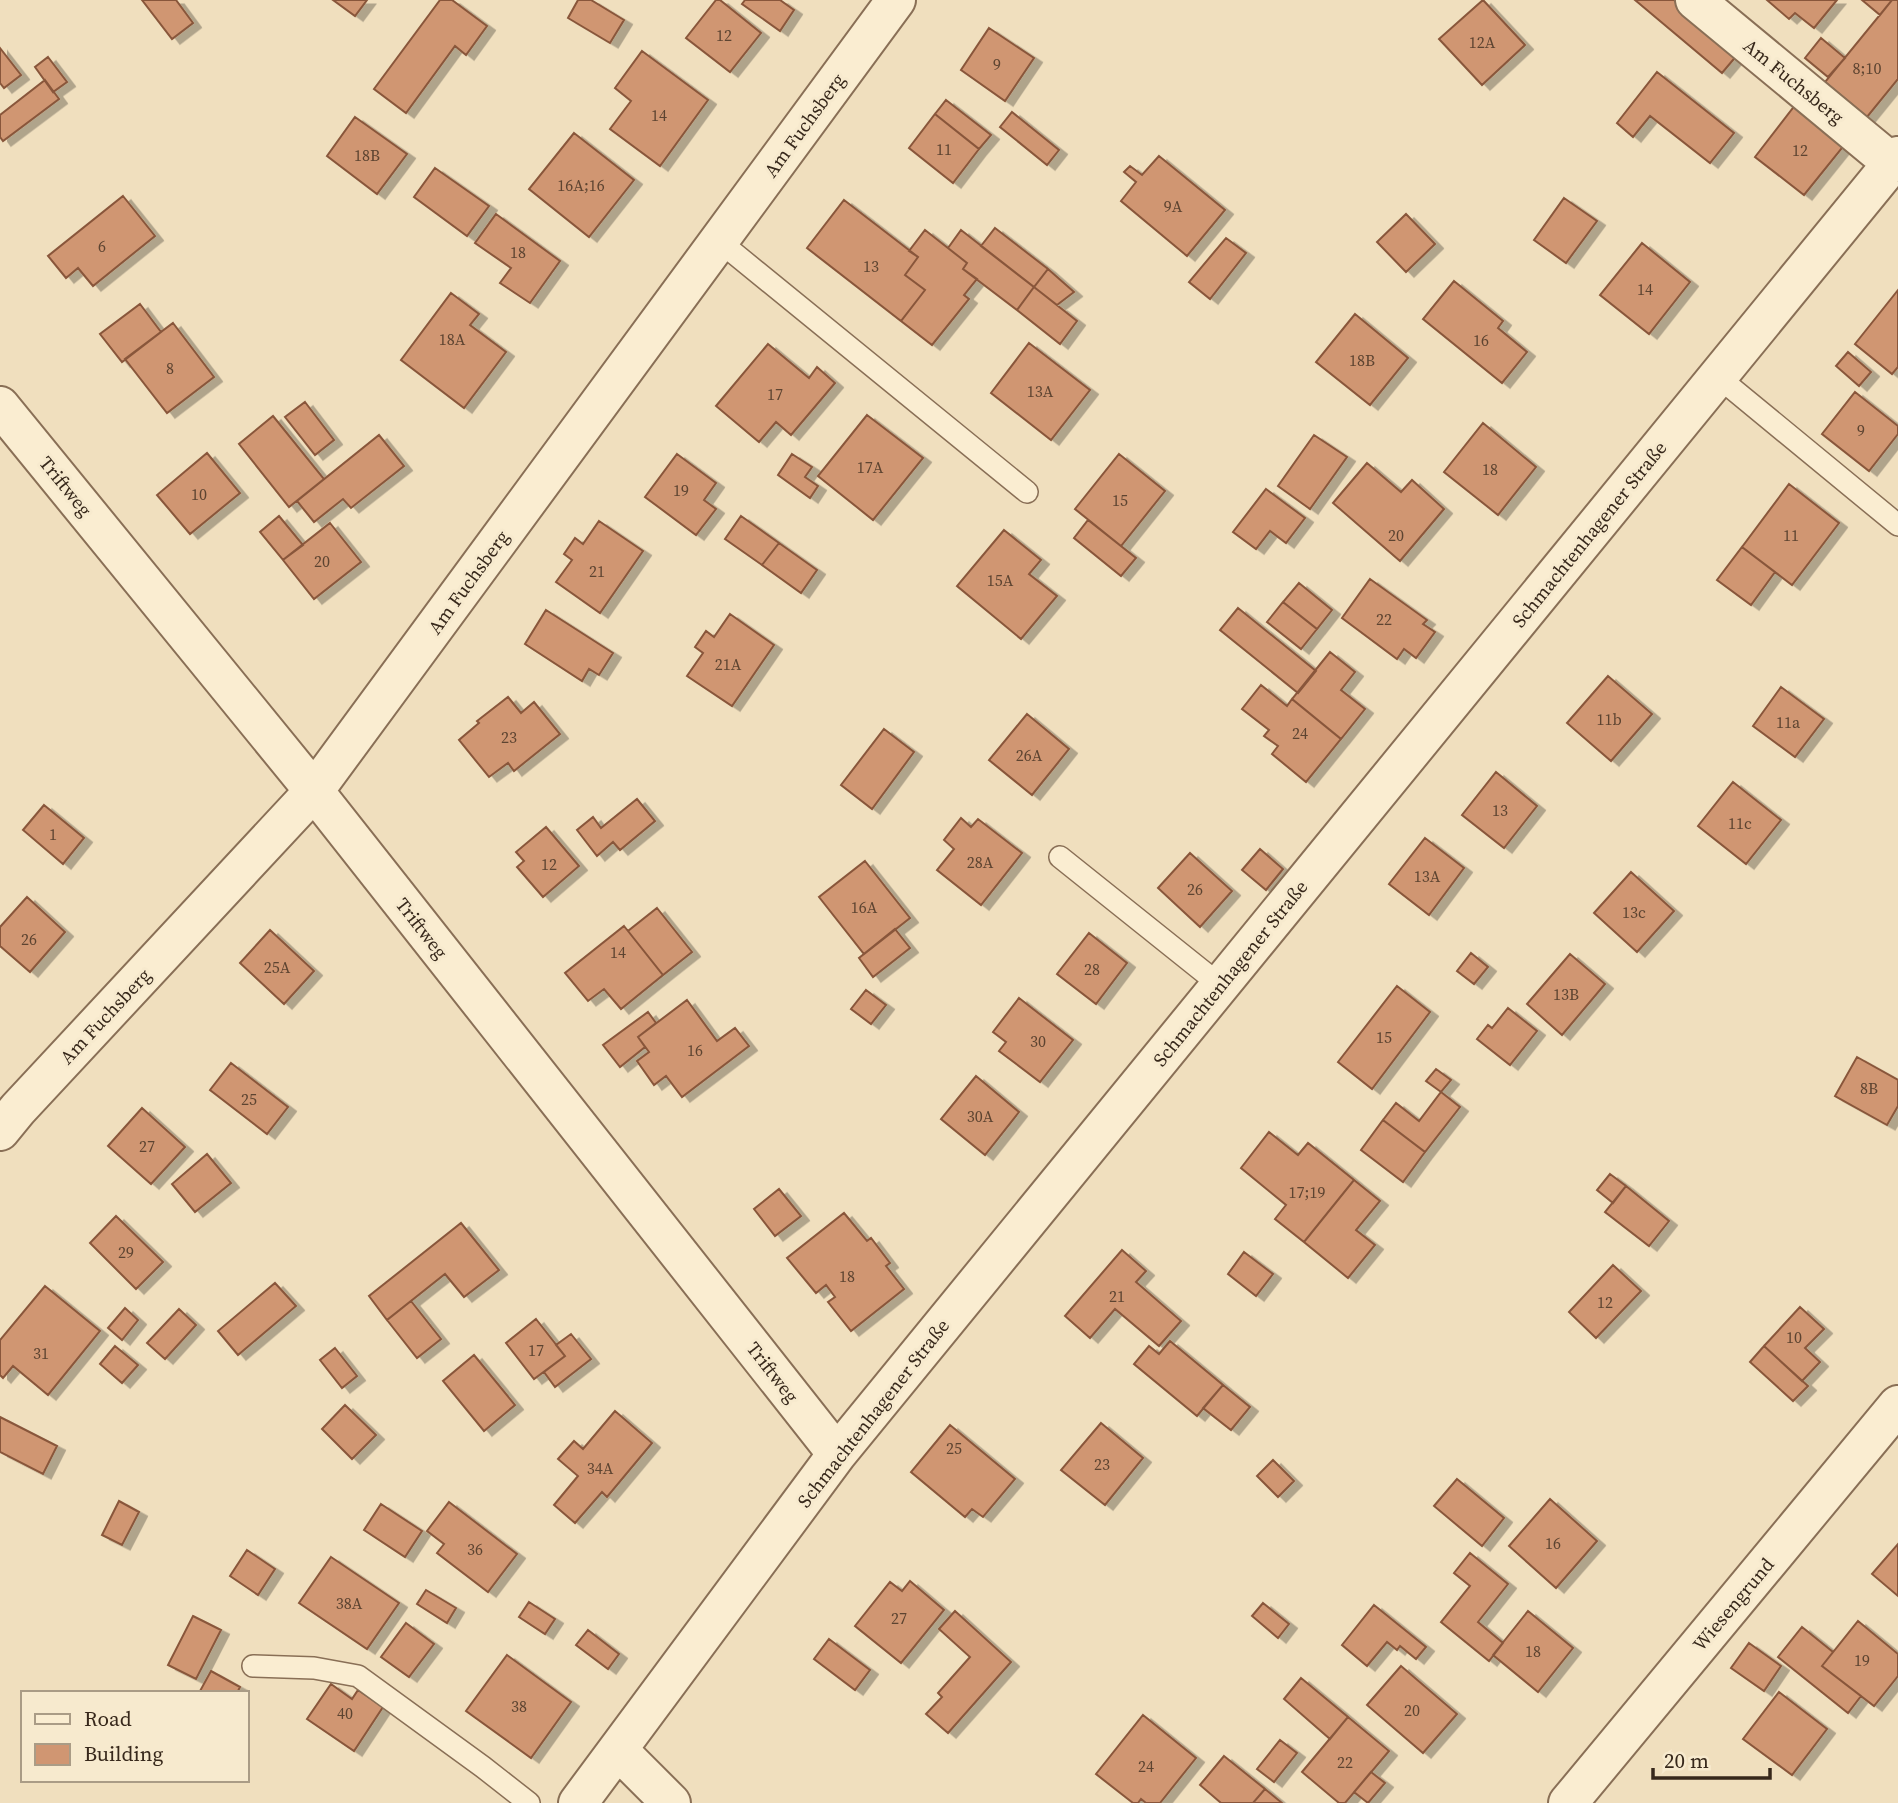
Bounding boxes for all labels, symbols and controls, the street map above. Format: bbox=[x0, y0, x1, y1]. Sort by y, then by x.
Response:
house number: 12 bbox=[716, 24, 732, 46]
house number: 12A bbox=[1469, 31, 1496, 53]
street label: Am Fuchsberg bbox=[1738, 32, 1850, 130]
house number: 9 bbox=[993, 53, 1001, 75]
house number: 8;10 bbox=[1853, 57, 1881, 79]
street label: Am Fuchsberg bbox=[757, 68, 851, 182]
house number: 14 bbox=[651, 104, 667, 126]
house number: 11 bbox=[936, 138, 952, 160]
house number: 12 bbox=[1792, 139, 1808, 161]
house number: 18B bbox=[354, 144, 380, 166]
house number: 16A;16 bbox=[557, 174, 605, 196]
house number: 9A bbox=[1164, 195, 1183, 217]
house number: 6 bbox=[98, 235, 106, 257]
house number: 18 bbox=[510, 241, 526, 263]
house number: 13 bbox=[863, 255, 879, 277]
house number: 14 bbox=[1637, 278, 1653, 300]
house number: 18A bbox=[439, 328, 466, 350]
house number: 16 bbox=[1473, 329, 1489, 351]
house number: 18B bbox=[1349, 349, 1375, 371]
house number: 8 bbox=[166, 357, 174, 379]
house number: 13A bbox=[1027, 380, 1054, 402]
house number: 17 bbox=[767, 383, 783, 405]
house number: 9 bbox=[1857, 419, 1865, 441]
street label: Schmachtenhagener Straße bbox=[1506, 435, 1672, 633]
street label: Triftweg bbox=[34, 450, 98, 522]
house number: 17A bbox=[857, 456, 884, 478]
house number: 18 bbox=[1482, 458, 1498, 480]
house number: 19 bbox=[673, 479, 689, 501]
house number: 10 bbox=[191, 483, 207, 505]
house number: 15 bbox=[1112, 489, 1128, 511]
house number: 20 bbox=[1388, 524, 1404, 546]
house number: 11 bbox=[1783, 524, 1799, 546]
street label: Am Fuchsberg bbox=[421, 525, 515, 639]
house number: 20 bbox=[314, 550, 330, 572]
house number: 21 bbox=[589, 560, 605, 582]
house number: 15A bbox=[987, 569, 1014, 591]
house number: 22 bbox=[1376, 608, 1392, 630]
house number: 21A bbox=[715, 653, 742, 675]
house number: 11b bbox=[1596, 708, 1622, 730]
house number: 11a bbox=[1776, 711, 1801, 733]
house number: 24 bbox=[1292, 722, 1308, 744]
house number: 23 bbox=[501, 726, 517, 748]
house number: 26A bbox=[1016, 744, 1043, 766]
house number: 13 bbox=[1492, 799, 1508, 821]
house number: 11c bbox=[1728, 812, 1752, 834]
house number: 1 bbox=[49, 823, 57, 845]
house number: 28A bbox=[967, 851, 994, 873]
house number: 12 bbox=[541, 853, 557, 875]
house number: 13A bbox=[1414, 865, 1441, 887]
street label: Schmachtenhagener Straße bbox=[1147, 874, 1313, 1072]
house number: 26 bbox=[1187, 878, 1203, 900]
street label: Triftweg bbox=[390, 892, 454, 964]
house number: 16A bbox=[851, 896, 878, 918]
house number: 13c bbox=[1622, 901, 1646, 923]
house number: 26 bbox=[21, 928, 37, 950]
house number: 14 bbox=[610, 941, 626, 963]
house number: 25A bbox=[264, 956, 291, 978]
house number: 28 bbox=[1084, 958, 1100, 980]
street label: Am Fuchsberg bbox=[54, 962, 156, 1070]
house number: 13B bbox=[1553, 983, 1579, 1005]
house number: 15 bbox=[1376, 1026, 1392, 1048]
house number: 30 bbox=[1030, 1030, 1046, 1052]
house number: 16 bbox=[687, 1039, 703, 1061]
house number: 8B bbox=[1860, 1077, 1878, 1099]
house number: 25 bbox=[241, 1088, 257, 1110]
house number: 30A bbox=[967, 1105, 994, 1127]
house number: 27 bbox=[139, 1135, 155, 1157]
house number: 17;19 bbox=[1289, 1181, 1325, 1203]
house number: 29 bbox=[118, 1241, 134, 1263]
house number: 18 bbox=[839, 1265, 855, 1287]
house number: 21 bbox=[1109, 1285, 1125, 1307]
house number: 12 bbox=[1597, 1291, 1613, 1313]
street label: Schmachtenhagener Straße bbox=[791, 1313, 955, 1513]
house number: 10 bbox=[1786, 1326, 1802, 1348]
street label: Triftweg bbox=[741, 1336, 805, 1408]
house number: 17 bbox=[528, 1339, 544, 1361]
house number: 31 bbox=[33, 1342, 49, 1364]
house number: 25 bbox=[946, 1437, 962, 1459]
house number: 23 bbox=[1094, 1453, 1110, 1475]
house number: 34A bbox=[587, 1457, 614, 1479]
house number: 16 bbox=[1545, 1532, 1561, 1554]
house number: 36 bbox=[467, 1538, 483, 1560]
street label: Wiesengrund bbox=[1686, 1552, 1780, 1656]
house number: 38A bbox=[336, 1592, 363, 1614]
house number: 27 bbox=[891, 1607, 907, 1629]
house number: 18 bbox=[1525, 1640, 1541, 1662]
house number: 19 bbox=[1854, 1649, 1870, 1671]
legend bbox=[21, 1691, 248, 1782]
house number: 38 bbox=[511, 1695, 527, 1717]
house number: 20 bbox=[1404, 1699, 1420, 1721]
house number: 40 bbox=[337, 1702, 353, 1724]
text: Road bbox=[84, 1704, 132, 1733]
scale bar bbox=[1653, 1736, 1770, 1780]
text: Building bbox=[84, 1739, 163, 1768]
text: 20 m bbox=[1664, 1746, 1709, 1775]
house number: 22 bbox=[1337, 1751, 1353, 1773]
house number: 24 bbox=[1138, 1755, 1154, 1777]

